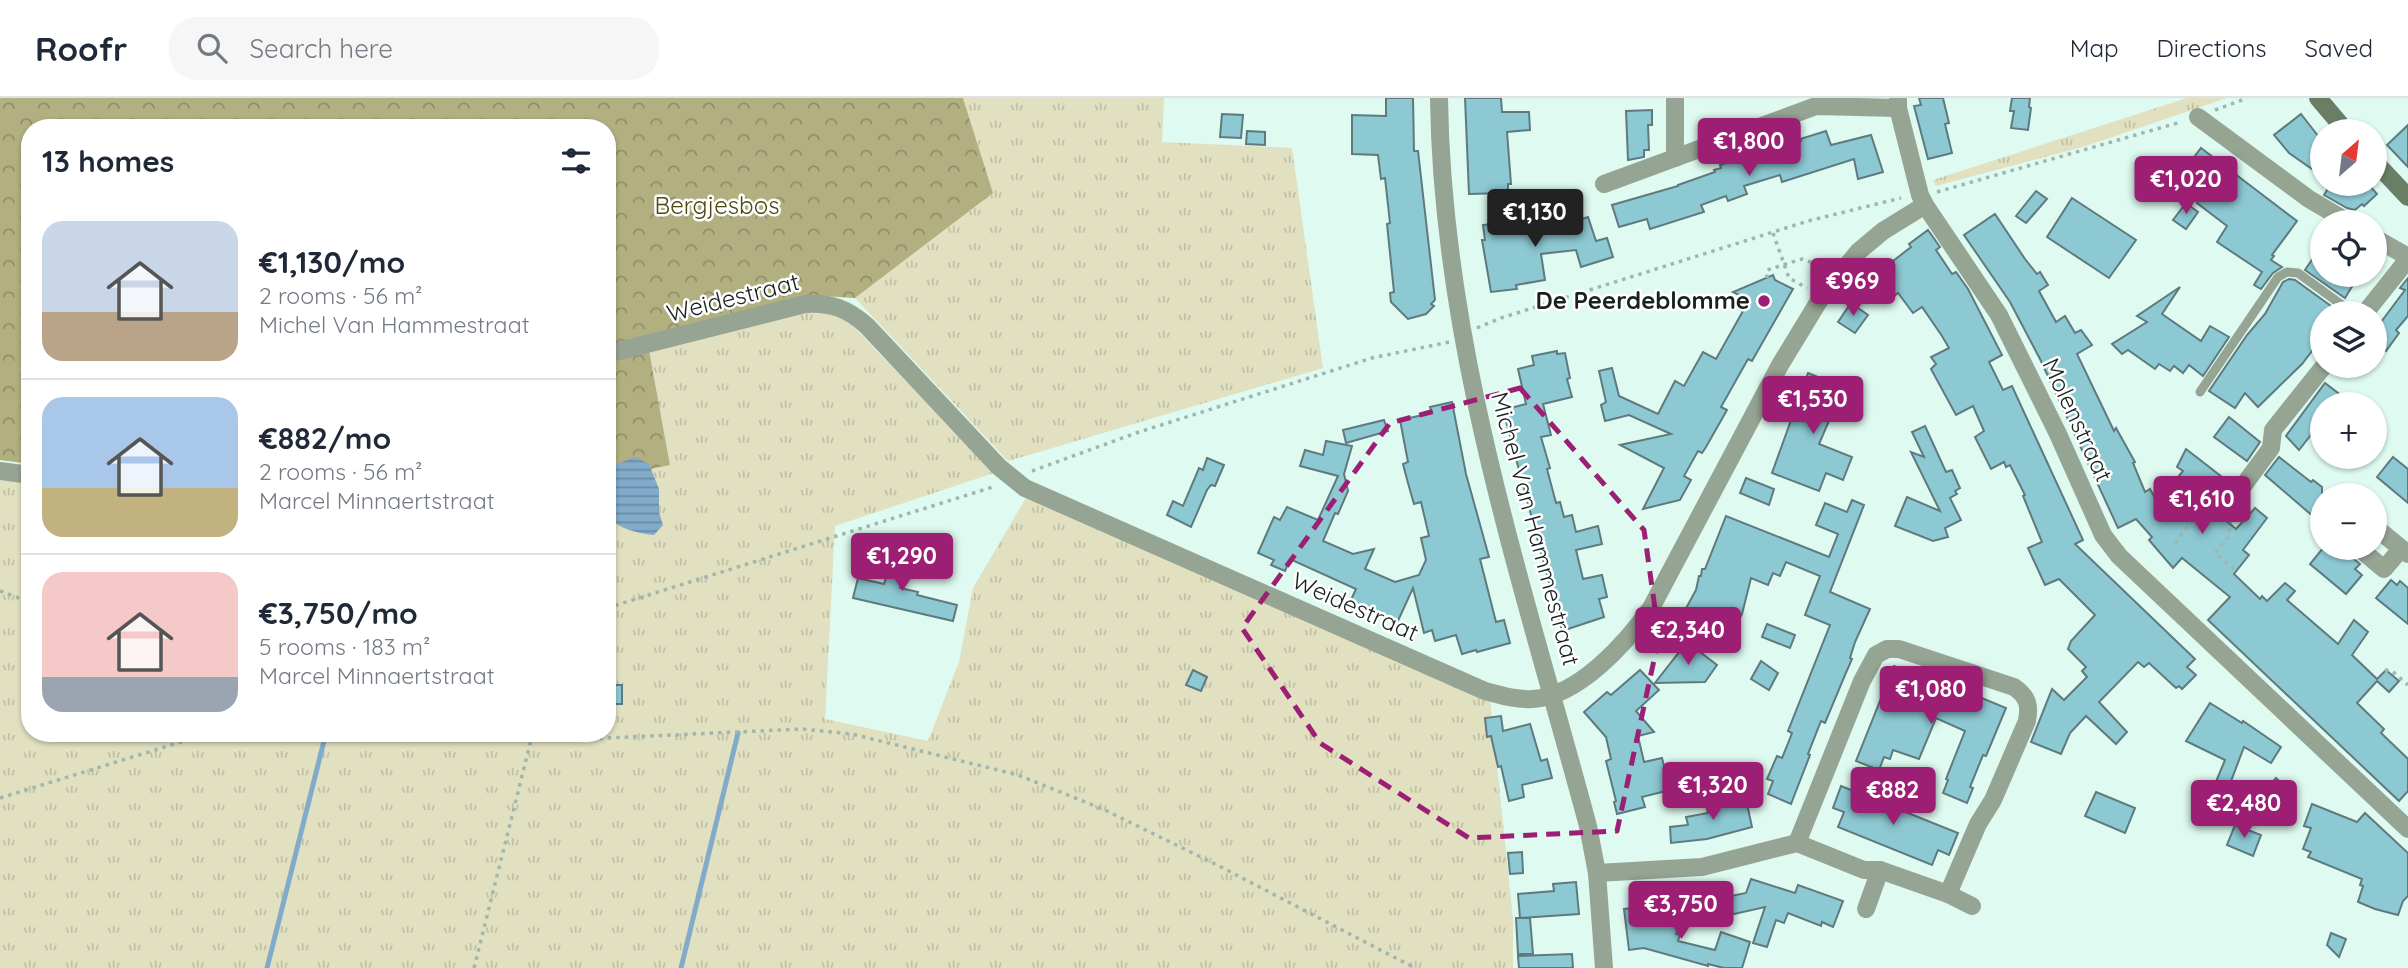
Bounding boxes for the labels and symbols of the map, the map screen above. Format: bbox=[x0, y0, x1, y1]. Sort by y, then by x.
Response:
pin: €1,800 bbox=[1692, 118, 1806, 178]
north arrow bbox=[2310, 119, 2387, 196]
pin: €1,020 bbox=[2129, 156, 2243, 216]
park label: Bergjesbos bbox=[655, 190, 779, 220]
pin: €1,130 bbox=[1478, 190, 1592, 249]
pin: €969 bbox=[1812, 258, 1894, 318]
street label: Weidestraat bbox=[663, 266, 802, 328]
place label: De Peerdeblomme bbox=[1535, 285, 1750, 315]
marker: De Peerdeblomme bbox=[1756, 293, 1772, 309]
street label: Molenstraat bbox=[2036, 353, 2120, 486]
pin: €1,530 bbox=[1756, 376, 1870, 436]
street label: Michel Van Hammestraat bbox=[1485, 389, 1587, 669]
pin: €1,610 bbox=[2145, 476, 2259, 536]
pin: €1,290 bbox=[845, 533, 959, 593]
street label: Weidestraat bbox=[1287, 565, 1423, 647]
pin: €2,340 bbox=[1631, 608, 1745, 667]
pin: €1,080 bbox=[1874, 666, 1988, 726]
pin: €1,320 bbox=[1656, 762, 1770, 822]
pin: €882 bbox=[1852, 768, 1934, 827]
pin: €2,480 bbox=[2187, 780, 2301, 840]
pin: €3,750 bbox=[1624, 882, 1738, 941]

